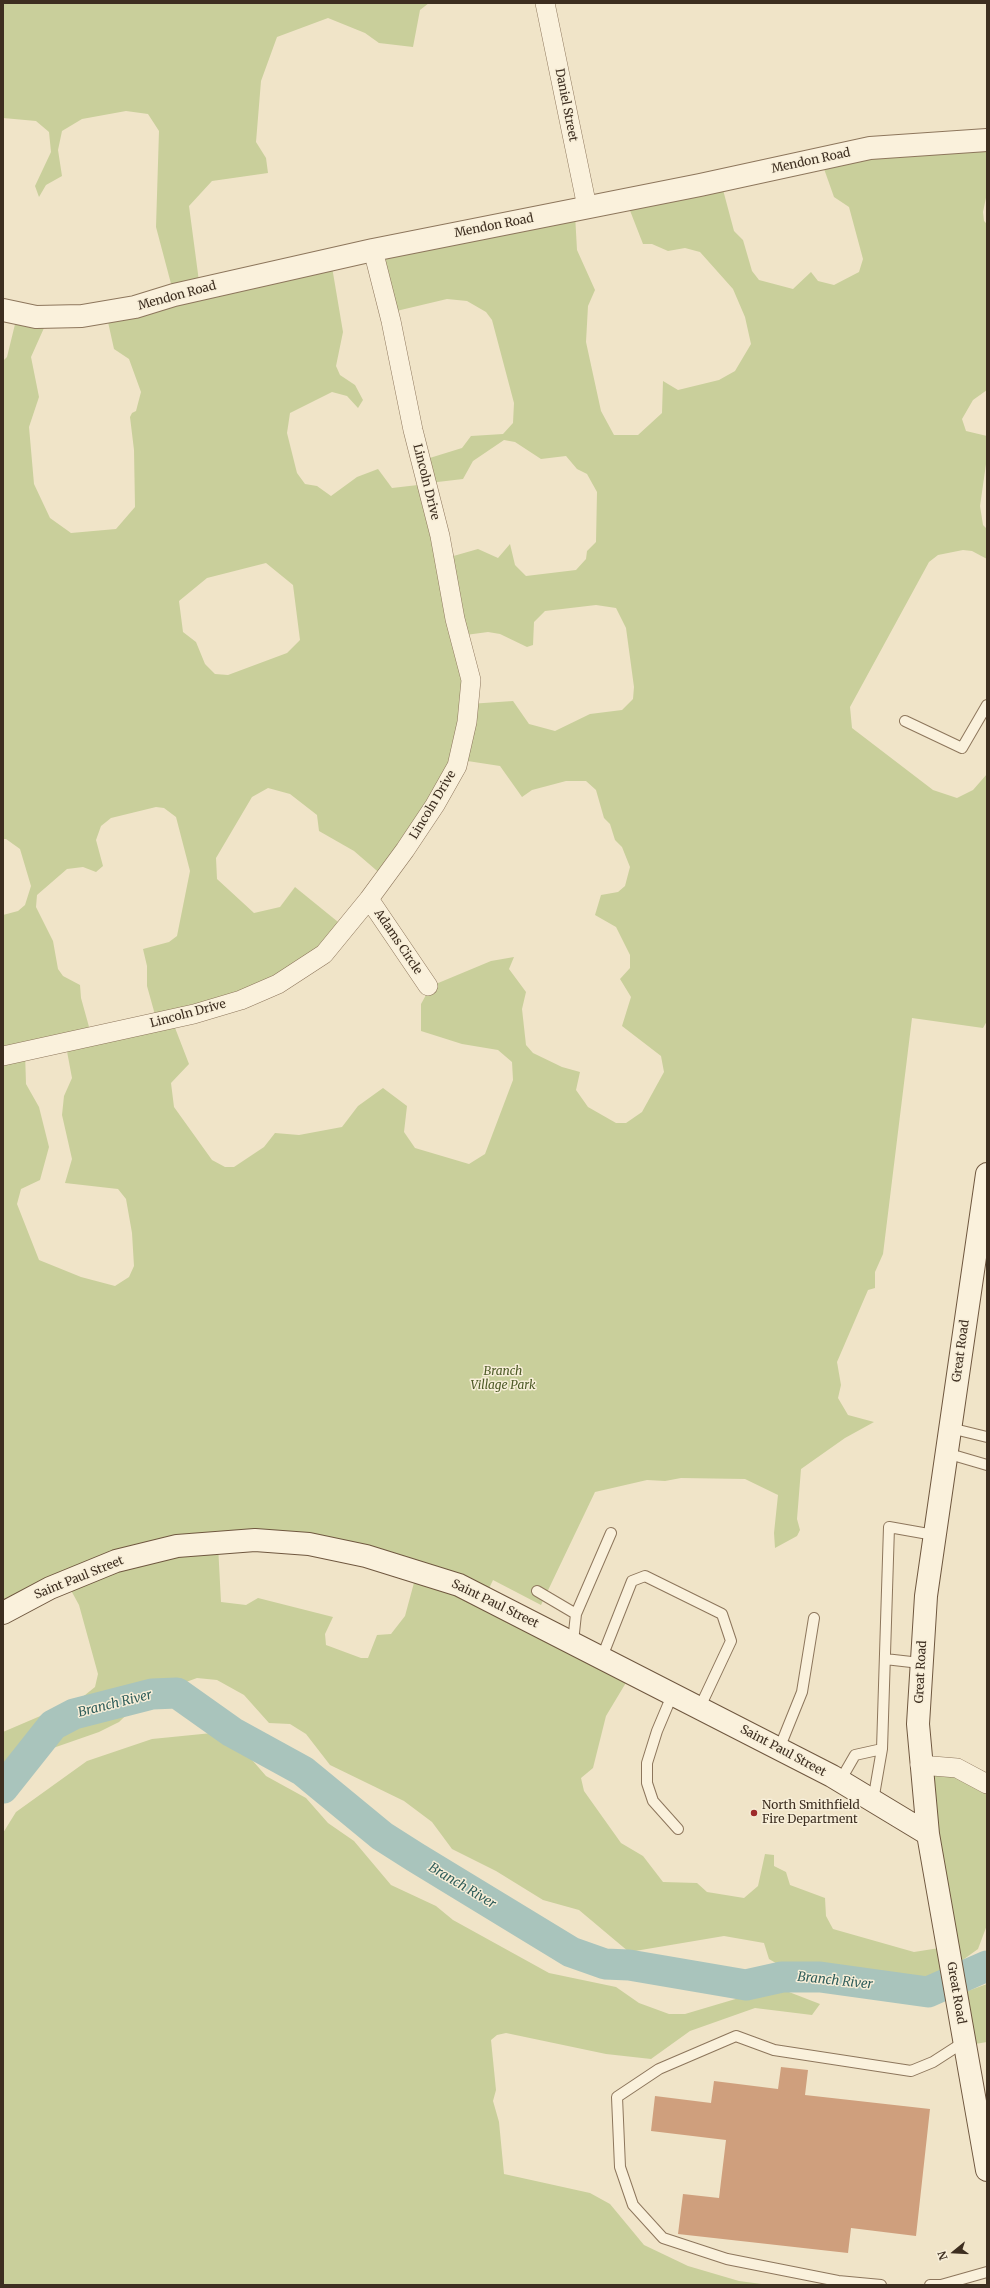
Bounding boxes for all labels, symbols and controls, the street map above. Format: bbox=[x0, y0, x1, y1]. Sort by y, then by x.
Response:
street label: Daniel Street bbox=[552, 67, 580, 143]
street label: Mendon Road bbox=[770, 146, 852, 176]
street label: Mendon Road bbox=[453, 211, 535, 241]
street label: Mendon Road bbox=[136, 279, 218, 313]
street label: Lincoln Drive bbox=[410, 443, 442, 521]
street label: Lincoln Drive bbox=[407, 768, 459, 842]
street label: Adams Circle bbox=[371, 907, 425, 977]
street label: Lincoln Drive bbox=[149, 997, 227, 1031]
street label: Great Road bbox=[949, 1319, 973, 1383]
park label: Branch Village Park bbox=[470, 1365, 536, 1393]
street label: Saint Paul Street bbox=[32, 1553, 126, 1603]
street label: Saint Paul Street bbox=[449, 1577, 541, 1631]
street label: Great Road bbox=[912, 1640, 930, 1704]
water label: Branch River bbox=[76, 1687, 154, 1721]
street label: Saint Paul Street bbox=[738, 1722, 828, 1780]
place label: North Smithfield Fire Department bbox=[762, 1799, 860, 1827]
marker: North Smithfield Fire Department bbox=[749, 1808, 759, 1818]
water label: Branch River bbox=[426, 1860, 498, 1912]
street label: Great Road bbox=[943, 1961, 969, 2025]
water label: Branch River bbox=[797, 1969, 873, 1993]
north arrow bbox=[934, 2232, 974, 2272]
text: N bbox=[935, 2249, 951, 2262]

